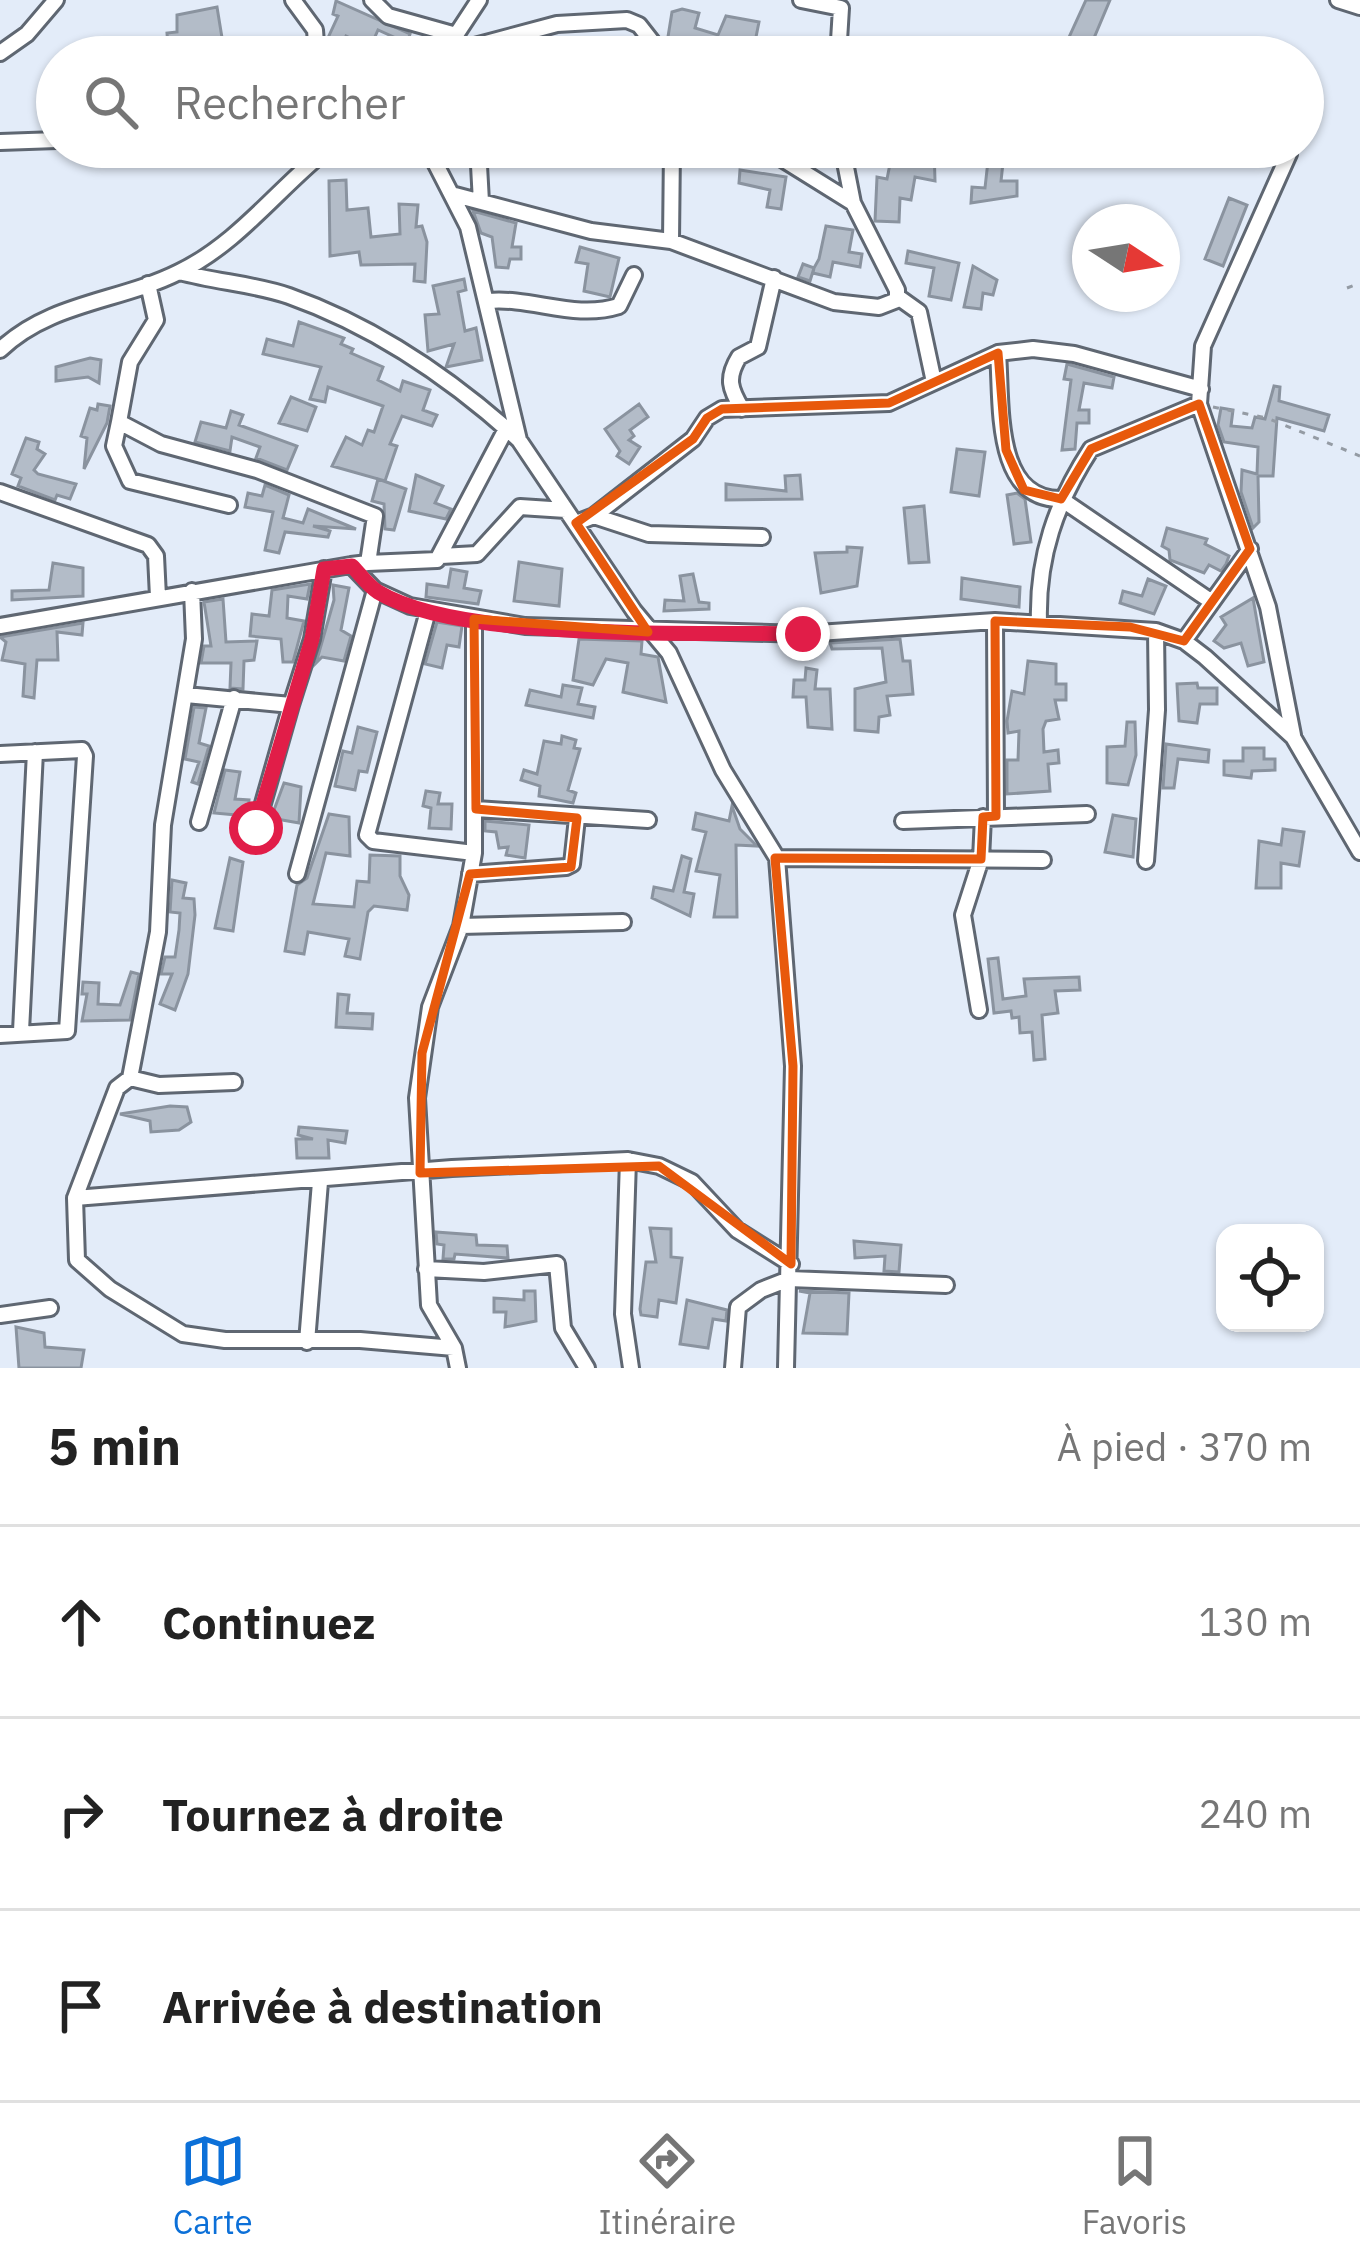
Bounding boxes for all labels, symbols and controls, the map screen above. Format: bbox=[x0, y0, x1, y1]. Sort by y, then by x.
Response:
search box bbox=[36, 36, 1324, 168]
icon: search bbox=[78, 69, 144, 135]
text: Rechercher bbox=[174, 73, 405, 131]
north arrow bbox=[1072, 204, 1180, 312]
route end bbox=[776, 607, 830, 661]
route start bbox=[229, 801, 283, 855]
map controls bbox=[1216, 1224, 1324, 1332]
button: locate bbox=[1216, 1224, 1324, 1332]
text: 5 min bbox=[48, 1413, 181, 1479]
text: À pied · 370 m bbox=[1057, 1421, 1312, 1472]
icon: ahead bbox=[48, 1589, 114, 1655]
text: Continuez bbox=[162, 1593, 376, 1651]
text: 130 m bbox=[1199, 1596, 1312, 1647]
icon: right bbox=[48, 1781, 114, 1847]
text: Tournez à droite bbox=[162, 1785, 504, 1843]
text: 240 m bbox=[1199, 1788, 1312, 1839]
icon: arrive bbox=[48, 1973, 114, 2039]
text: Arrivée à destination bbox=[162, 1977, 603, 2035]
tab: Carte bbox=[173, 2128, 253, 2243]
tab: Itinéraire bbox=[598, 2128, 736, 2243]
tab: Favoris bbox=[1082, 2128, 1187, 2243]

